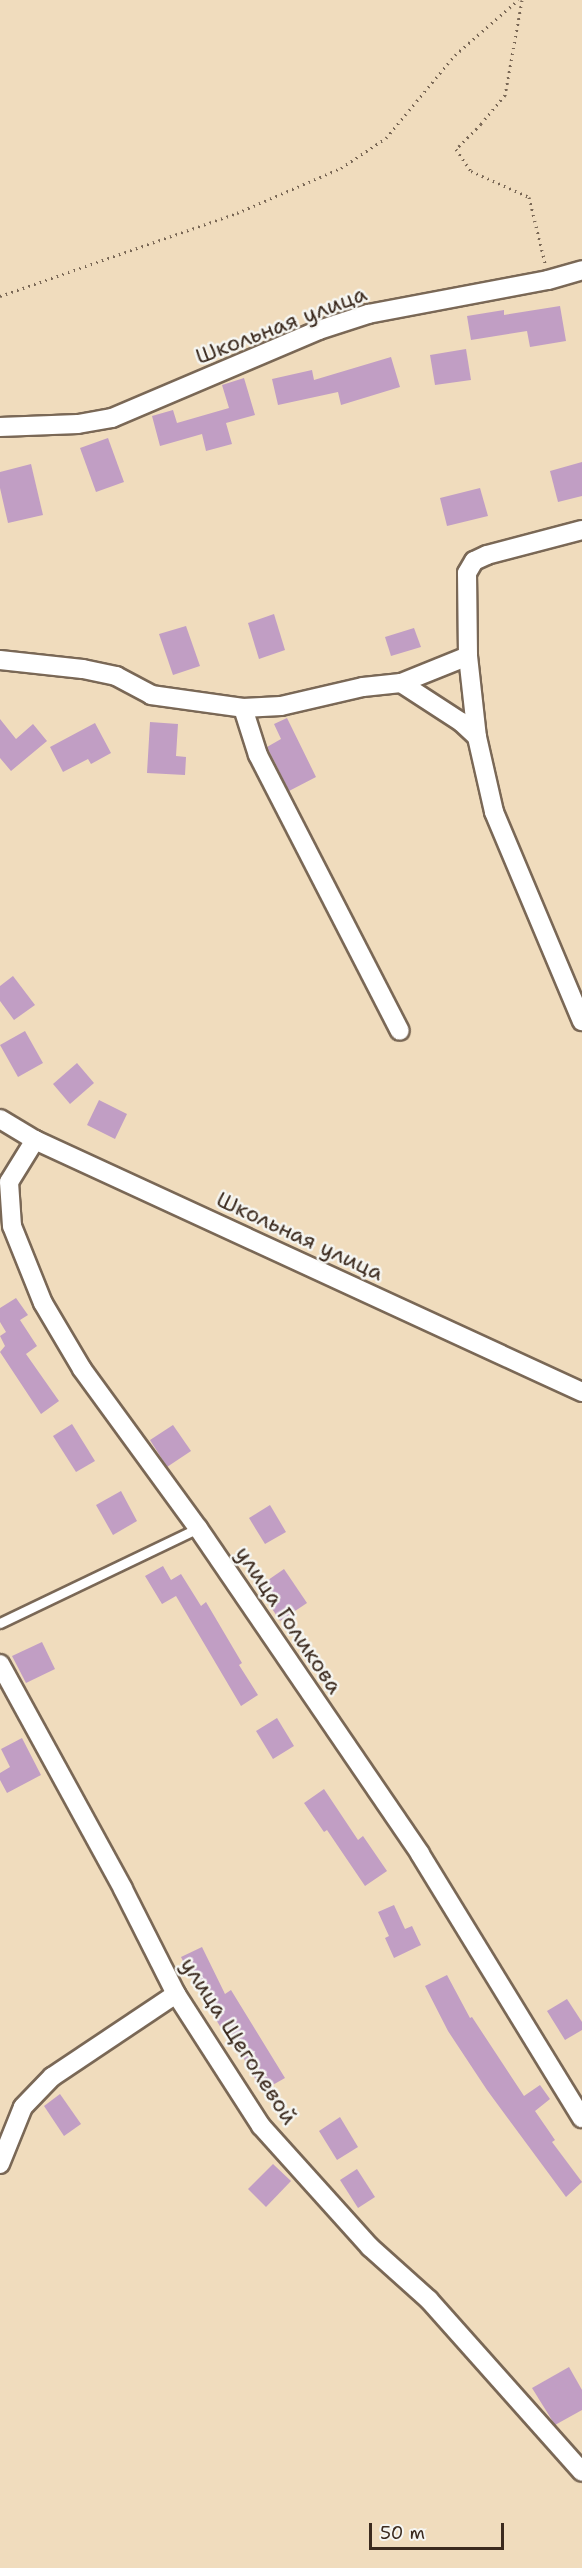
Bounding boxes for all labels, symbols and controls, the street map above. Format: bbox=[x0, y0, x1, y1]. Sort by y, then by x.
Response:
street label: Школьная улица bbox=[192, 280, 370, 370]
street label: Школьная улица bbox=[212, 1186, 388, 1286]
street label: улица Голикова bbox=[230, 1541, 348, 1699]
street label: улица Щеголевой bbox=[175, 1953, 303, 2129]
scale bar bbox=[372, 2511, 507, 2549]
text: 50 m bbox=[380, 2521, 425, 2545]

